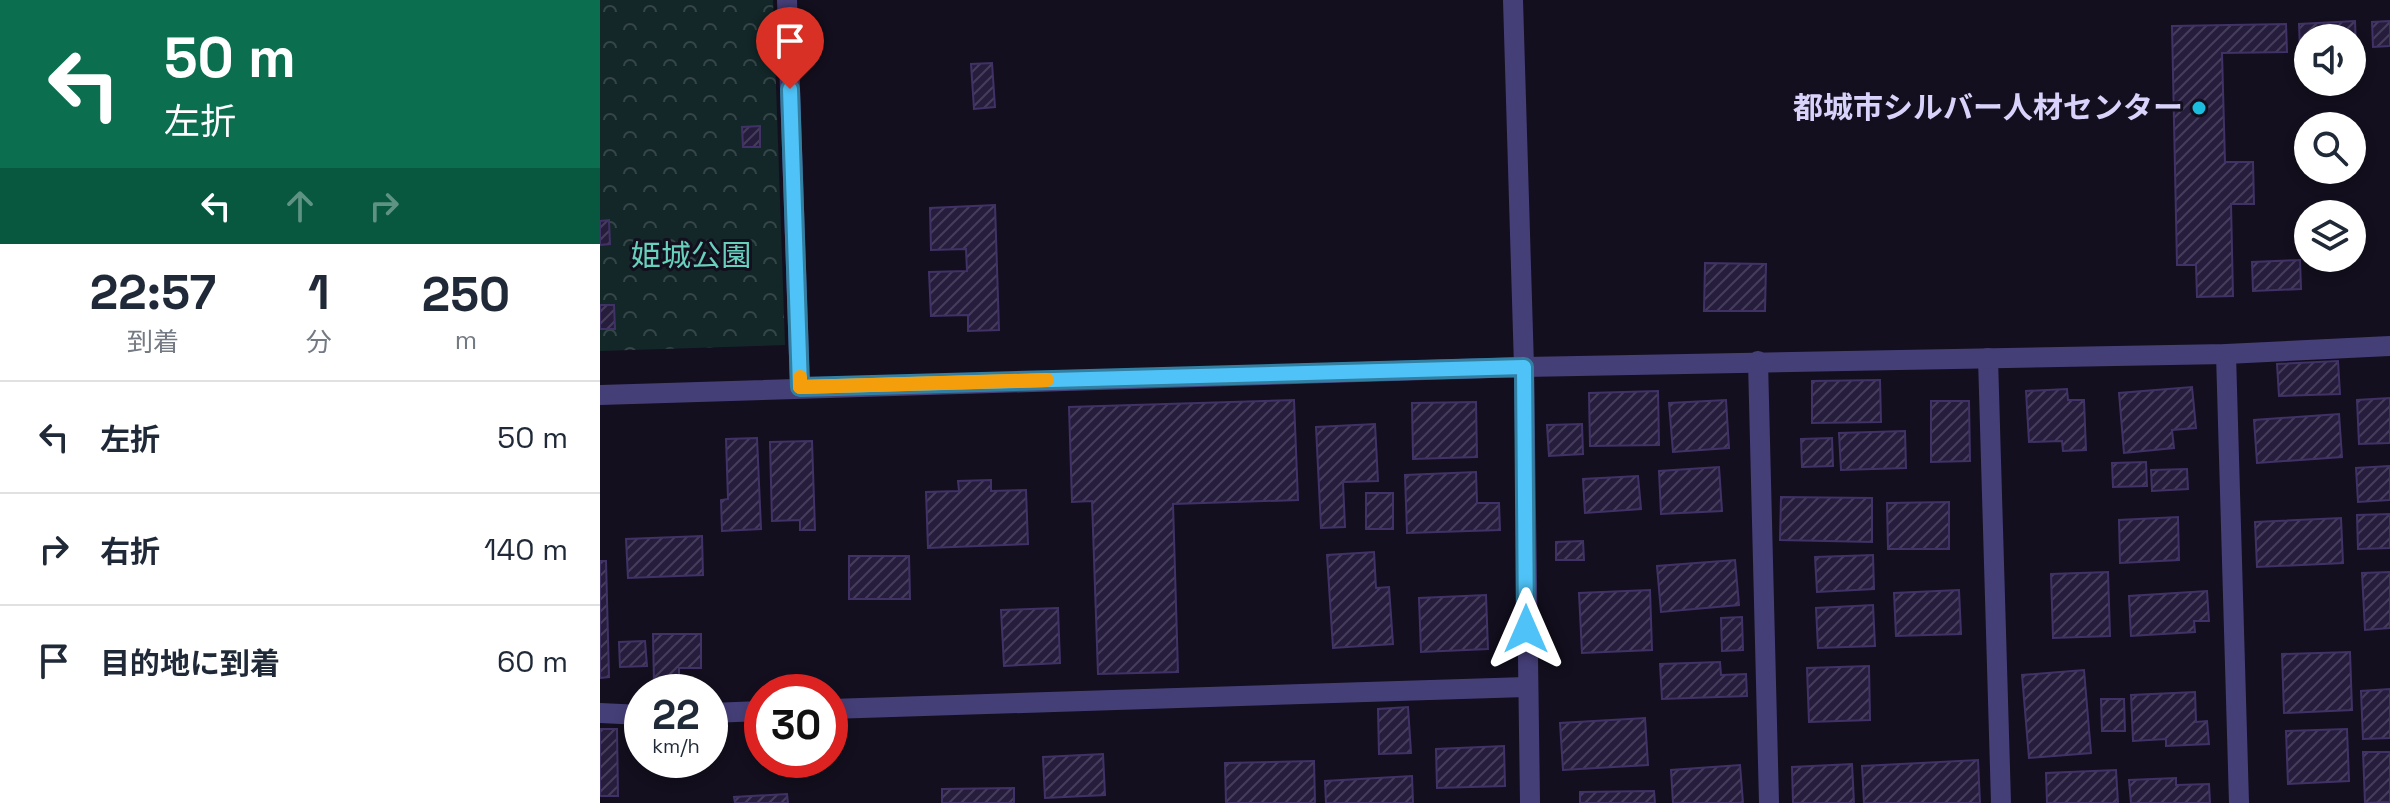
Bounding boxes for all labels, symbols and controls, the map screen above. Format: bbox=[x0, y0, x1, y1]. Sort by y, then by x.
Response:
pin bbox=[756, 7, 824, 89]
icon: arrive bbox=[768, 19, 812, 63]
text: 50 m bbox=[164, 22, 296, 93]
map controls bbox=[2294, 24, 2366, 272]
button: sound bbox=[2294, 24, 2366, 96]
icon: left bbox=[32, 32, 136, 136]
place label: 都城市シルバー人材センター bbox=[1793, 88, 2183, 127]
text: 左折 bbox=[164, 99, 236, 145]
marker: 都城市シルバー人材センター bbox=[2190, 99, 2208, 117]
button: search bbox=[2294, 112, 2366, 184]
icon: left bbox=[194, 184, 238, 228]
icon: ahead bbox=[278, 184, 322, 228]
icon: right bbox=[362, 184, 406, 228]
button: layers bbox=[2294, 200, 2366, 272]
park label: 姫城公園 bbox=[631, 236, 751, 275]
text: 22:57 bbox=[90, 262, 216, 323]
text: 1 bbox=[308, 262, 330, 323]
text: 250 bbox=[422, 264, 510, 325]
text: m bbox=[455, 323, 477, 357]
text: 到着 bbox=[127, 325, 179, 359]
text: 分 bbox=[306, 325, 332, 359]
icon: left bbox=[32, 415, 76, 459]
text: 50 m bbox=[497, 418, 568, 457]
text: 左折 bbox=[100, 420, 160, 459]
icon: right bbox=[32, 527, 76, 571]
text: 140 m bbox=[484, 530, 568, 569]
text: 右折 bbox=[100, 532, 160, 571]
position arrow bbox=[1484, 587, 1568, 671]
icon: arrive bbox=[32, 639, 76, 683]
text: 60 m bbox=[497, 642, 568, 681]
text: 目的地に到着 bbox=[100, 644, 280, 683]
speed limit sign: 30 bbox=[744, 674, 848, 778]
text: 22 bbox=[652, 690, 700, 741]
text: km/h bbox=[652, 733, 700, 759]

